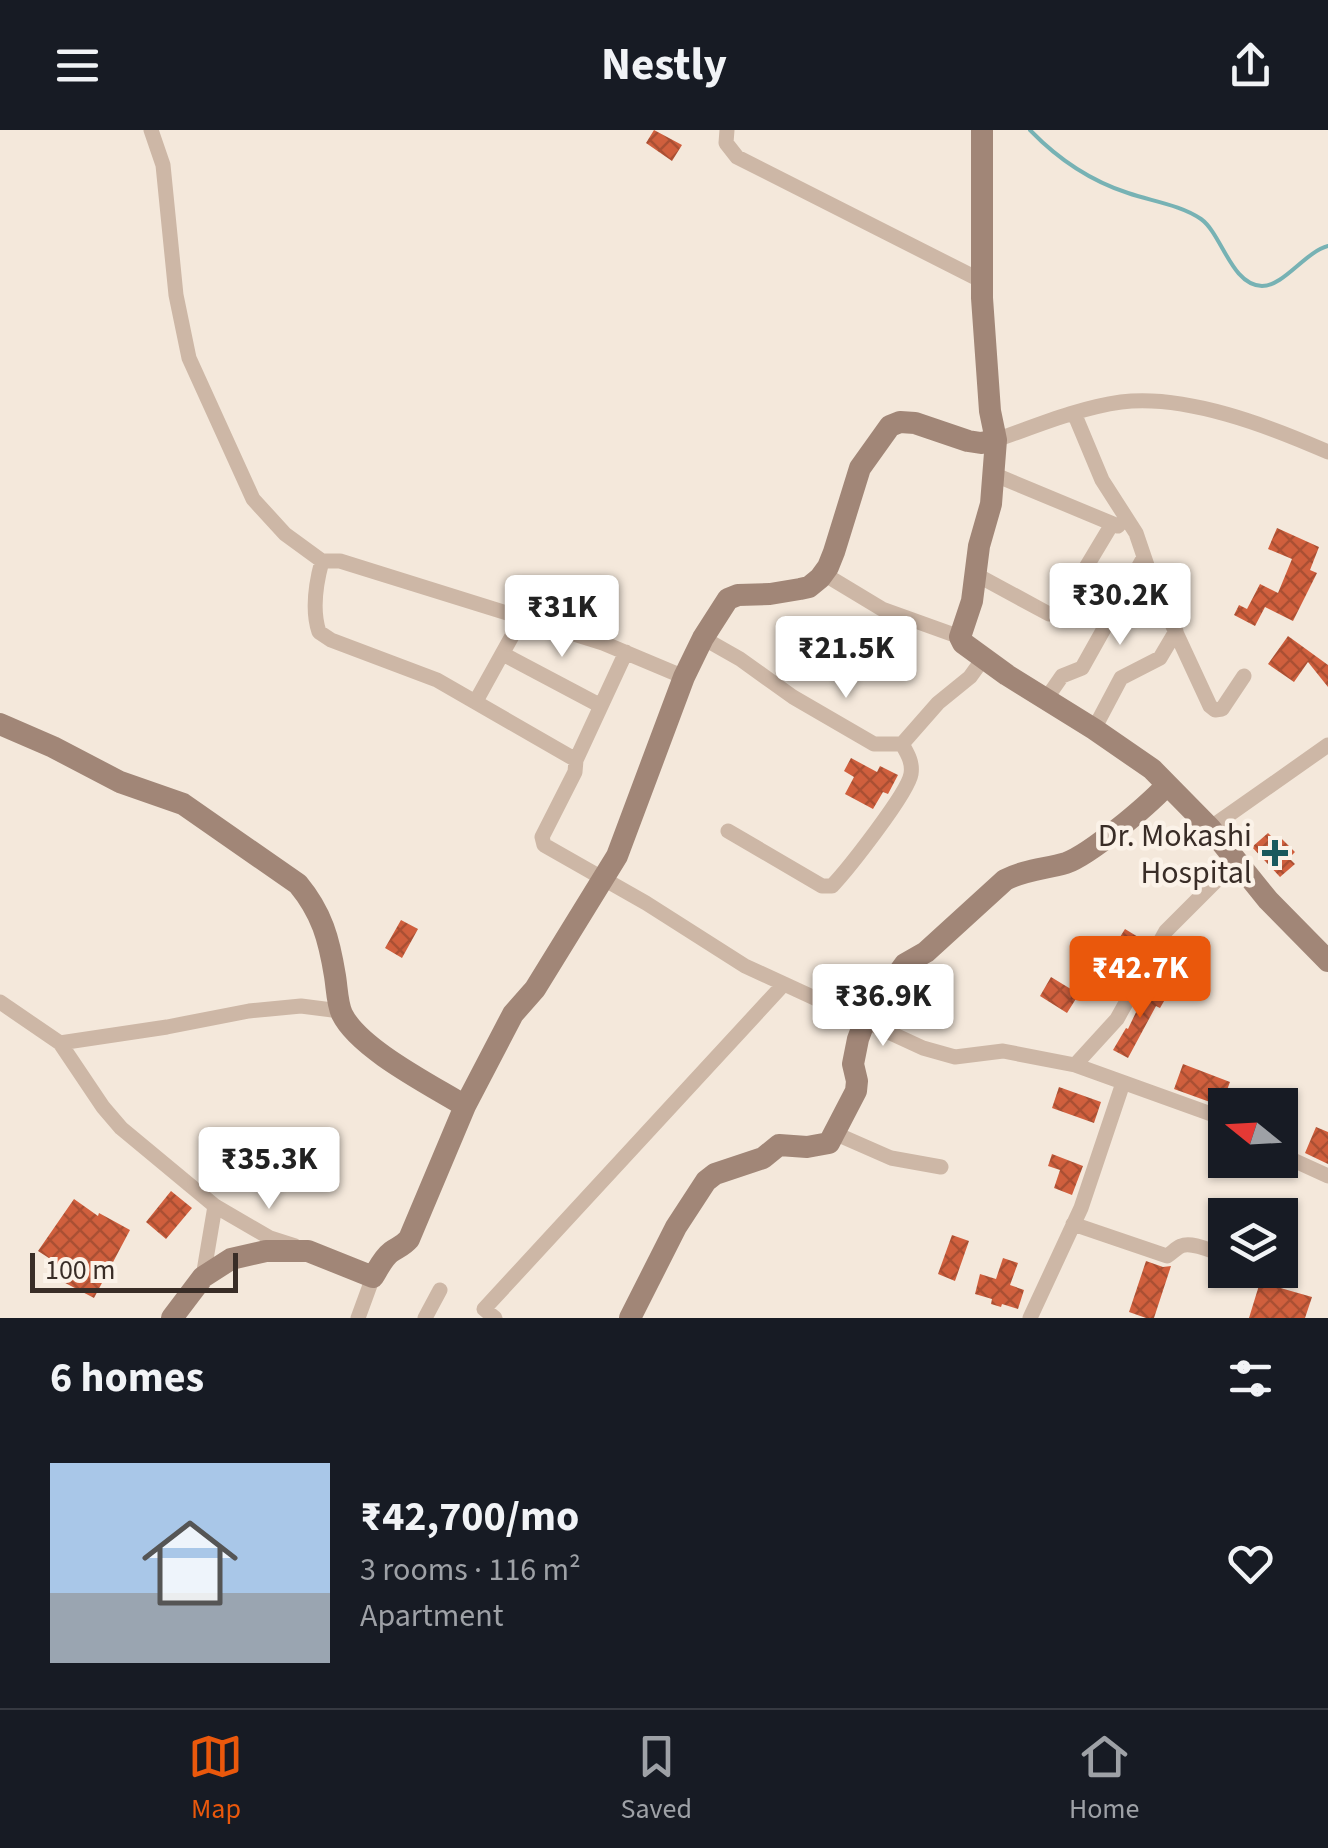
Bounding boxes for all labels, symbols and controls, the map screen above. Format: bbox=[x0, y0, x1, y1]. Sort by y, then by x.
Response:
text: Nestly bbox=[601, 33, 727, 97]
icon: menu bbox=[50, 38, 105, 93]
icon: share bbox=[1223, 38, 1278, 93]
pin: ₹30.2K bbox=[1039, 563, 1201, 648]
text: ₹30.2K bbox=[1072, 572, 1168, 618]
pin: ₹31K bbox=[503, 575, 621, 660]
text: ₹31K bbox=[527, 584, 597, 630]
pin: ₹21.5K bbox=[765, 616, 927, 701]
text: ₹21.5K bbox=[798, 625, 894, 671]
place label: Dr. Mokashi Hospital bbox=[1098, 813, 1252, 896]
marker: Dr. Mokashi Hospital bbox=[1262, 840, 1288, 866]
pin: ₹42.7K bbox=[1059, 936, 1221, 1021]
text: ₹42.7K bbox=[1092, 945, 1188, 991]
pin: ₹36.9K bbox=[802, 964, 964, 1049]
text: ₹36.9K bbox=[835, 973, 931, 1019]
north arrow bbox=[1208, 1088, 1298, 1178]
map controls bbox=[1208, 1088, 1298, 1288]
pin: ₹35.3K bbox=[188, 1127, 350, 1212]
text: ₹35.3K bbox=[221, 1136, 317, 1182]
button: layers bbox=[1208, 1198, 1298, 1288]
scale bar bbox=[30, 1248, 238, 1292]
text: 100 m bbox=[45, 1250, 116, 1290]
text: 6 homes bbox=[50, 1348, 204, 1408]
icon: filters bbox=[1223, 1351, 1278, 1406]
text: ₹42,700/mo bbox=[360, 1487, 579, 1547]
icon: home bbox=[130, 1503, 250, 1623]
icon: heart bbox=[1223, 1536, 1278, 1591]
text: 3 rooms · 116 m² bbox=[360, 1547, 581, 1593]
text: Apartment bbox=[360, 1593, 503, 1639]
tab: Map bbox=[188, 1729, 243, 1829]
tab: Saved bbox=[620, 1729, 692, 1829]
tab: Home bbox=[1069, 1729, 1139, 1829]

